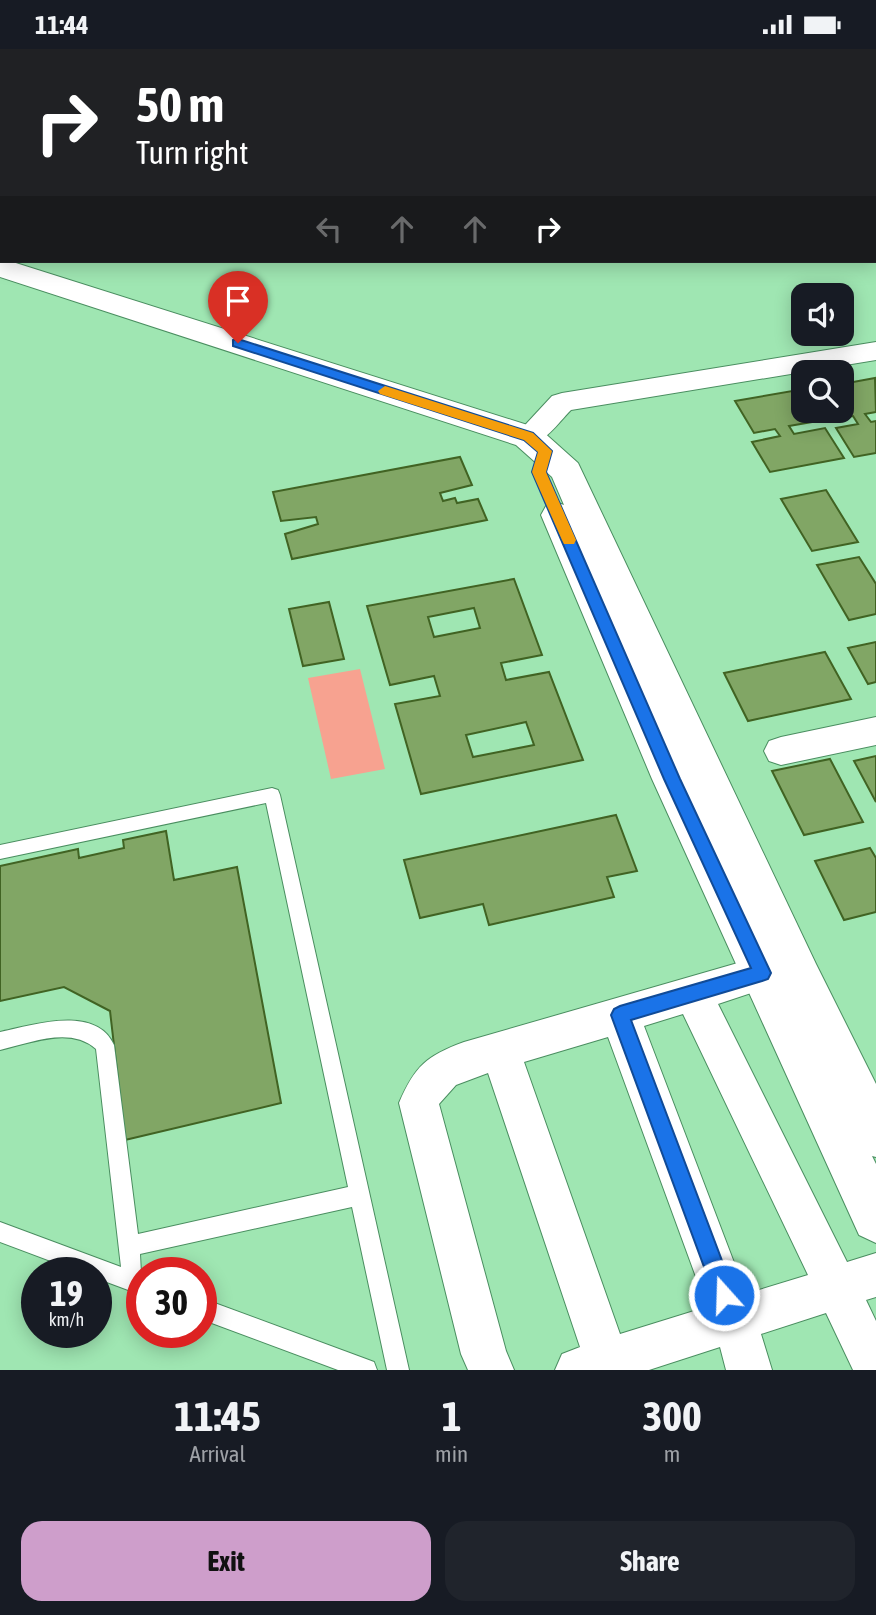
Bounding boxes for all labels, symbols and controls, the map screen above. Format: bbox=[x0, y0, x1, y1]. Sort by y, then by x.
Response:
text: 11:44 bbox=[35, 10, 89, 40]
text: 50 m bbox=[136, 76, 224, 132]
icon: right bbox=[21, 77, 112, 168]
text: Turn right bbox=[136, 134, 249, 171]
icon: left bbox=[310, 210, 348, 248]
icon: ahead bbox=[383, 210, 421, 248]
icon: ahead bbox=[456, 210, 494, 248]
icon: right bbox=[529, 210, 567, 248]
pin bbox=[208, 271, 268, 343]
icon: arrive bbox=[219, 282, 257, 320]
map controls bbox=[791, 283, 854, 423]
button: sound bbox=[791, 283, 854, 346]
button: search bbox=[791, 360, 854, 423]
speed limit sign: 30 bbox=[126, 1257, 217, 1348]
position arrow bbox=[687, 1258, 761, 1332]
text: 19 bbox=[50, 1273, 83, 1313]
text: km/h bbox=[49, 1309, 84, 1330]
text: 11:45 bbox=[174, 1392, 261, 1440]
text: 1 bbox=[442, 1392, 461, 1440]
text: 300 bbox=[642, 1392, 702, 1440]
text: Arrival bbox=[189, 1441, 246, 1467]
text: min bbox=[435, 1441, 468, 1467]
text: m bbox=[664, 1441, 680, 1467]
button: Exit bbox=[21, 1521, 431, 1601]
button: Share bbox=[445, 1521, 855, 1601]

